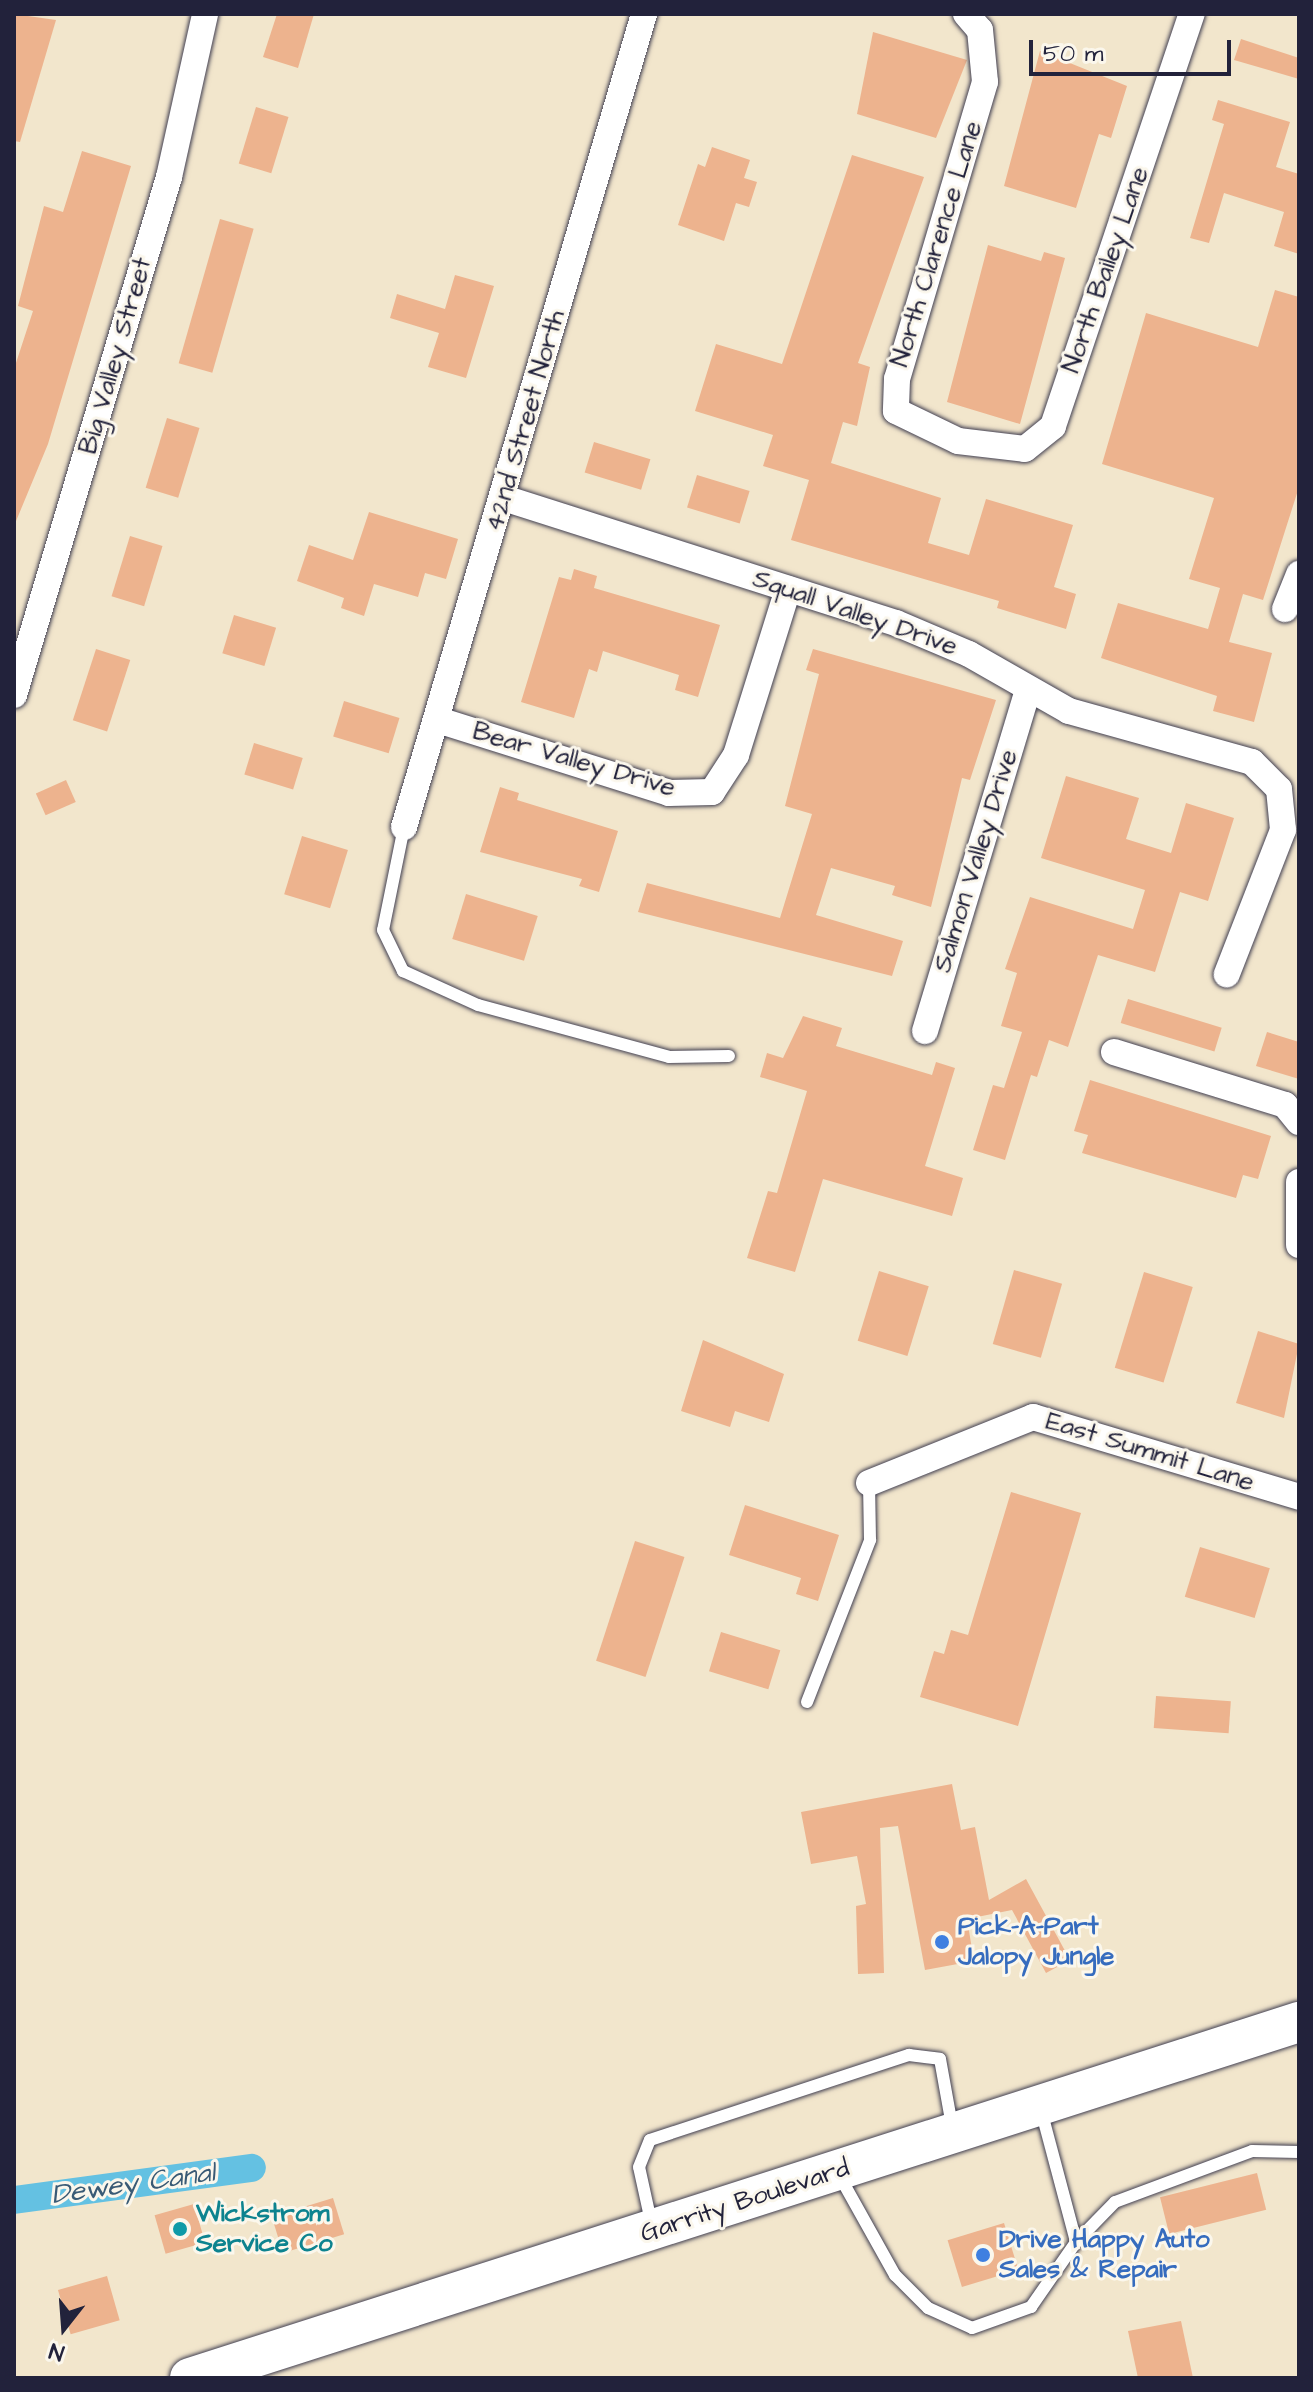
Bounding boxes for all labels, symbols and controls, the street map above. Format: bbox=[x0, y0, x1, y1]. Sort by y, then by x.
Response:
scale bar bbox=[1033, 24, 1235, 74]
text: 50 m bbox=[1043, 37, 1103, 71]
street label: North Clarence Lane bbox=[885, 117, 989, 371]
street label: North Bailey Lane bbox=[1056, 163, 1156, 377]
street label: Big Valley Street bbox=[73, 254, 159, 458]
street label: 42nd Street North bbox=[480, 307, 572, 535]
street label: Squall Valley Drive bbox=[749, 563, 961, 663]
street label: Bear Valley Drive bbox=[469, 716, 679, 804]
street label: Salmon Valley Drive bbox=[927, 746, 1025, 976]
street label: East Summit Lane bbox=[1042, 1405, 1258, 1499]
place label: Pick-A-Part Jalopy Jungle bbox=[958, 1911, 1114, 1972]
marker: Pick-A-Part Jalopy Jungle bbox=[933, 1933, 951, 1951]
street label: Garrity Boulevard bbox=[637, 2152, 853, 2250]
water label: Dewey Canal bbox=[49, 2156, 217, 2212]
place label: Wickstrom Service Co bbox=[196, 2198, 332, 2260]
marker: Wickstrom Service Co bbox=[171, 2220, 189, 2238]
place label: Drive Happy Auto Sales & Repair bbox=[999, 2224, 1210, 2286]
marker: Drive Happy Auto Sales & Repair bbox=[974, 2246, 992, 2264]
north arrow bbox=[24, 2288, 104, 2368]
text: N bbox=[46, 2335, 68, 2368]

